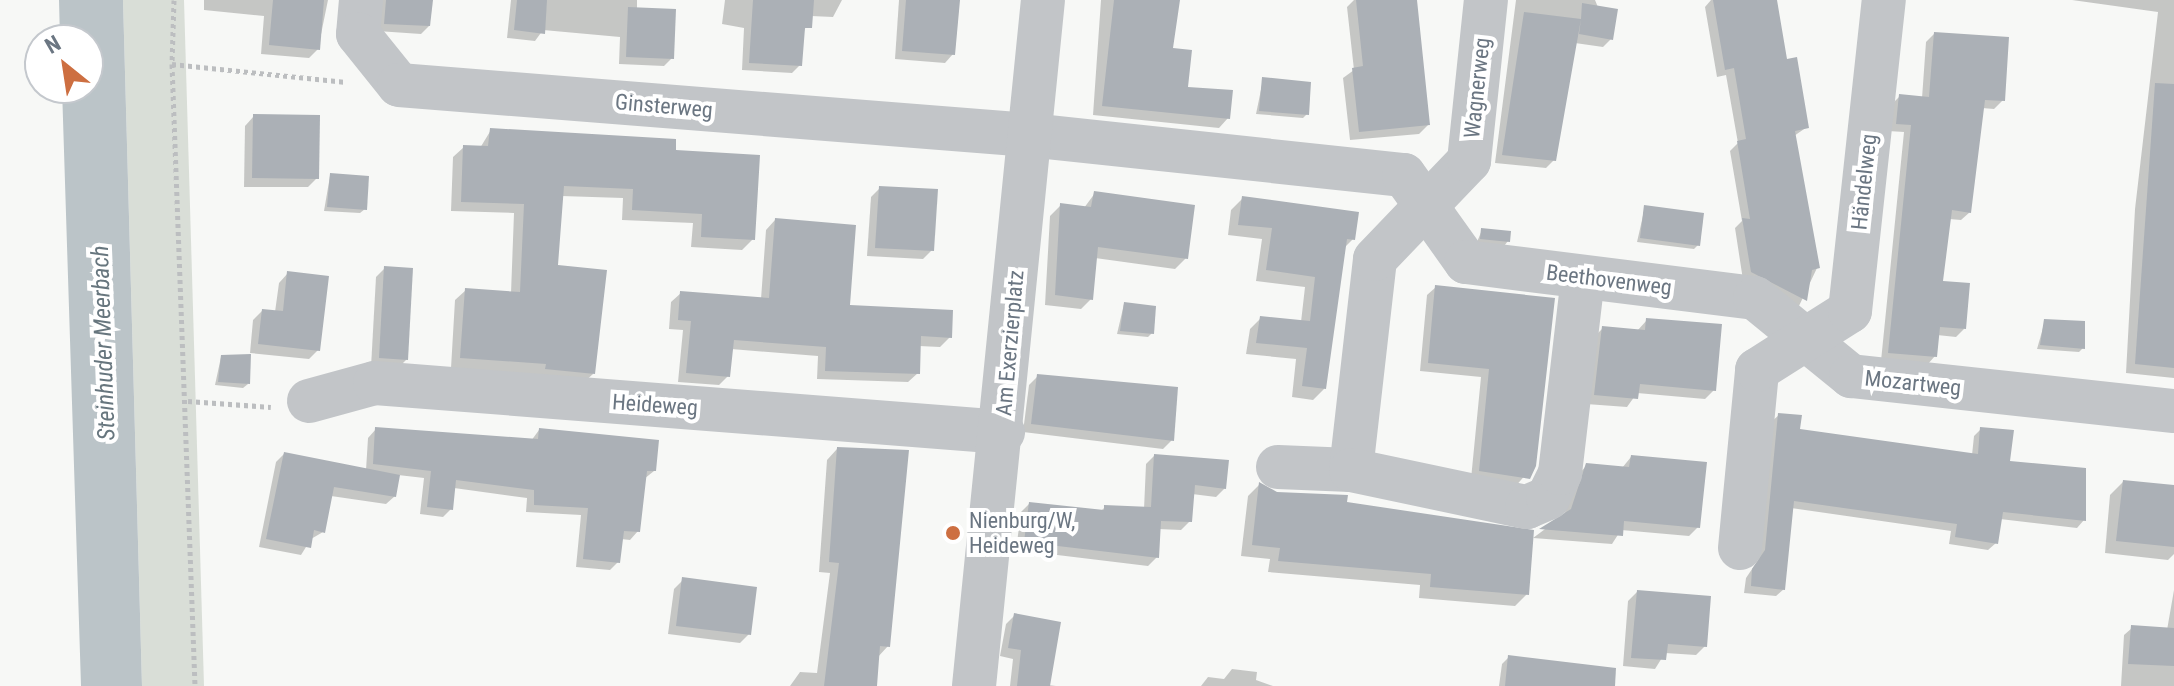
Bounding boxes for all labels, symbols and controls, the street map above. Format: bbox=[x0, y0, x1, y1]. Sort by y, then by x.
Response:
north arrow bbox=[24, 24, 104, 104]
text: N bbox=[41, 30, 65, 59]
street label: Wagnerweg bbox=[1459, 36, 1495, 140]
street label: Ginsterweg bbox=[614, 89, 714, 123]
street label: Händelweg bbox=[1846, 133, 1882, 231]
water label: Steinhuder Meerbach bbox=[86, 245, 122, 441]
street label: Beethovenweg bbox=[1545, 259, 1673, 301]
street label: Am Exerzierplatz bbox=[990, 269, 1030, 417]
street label: Mozartweg bbox=[1863, 365, 1963, 401]
street label: Heideweg bbox=[611, 389, 699, 421]
place label: Nienburg/W, Heideweg bbox=[969, 507, 1075, 558]
marker: Nienburg/W, Heideweg bbox=[944, 524, 962, 542]

